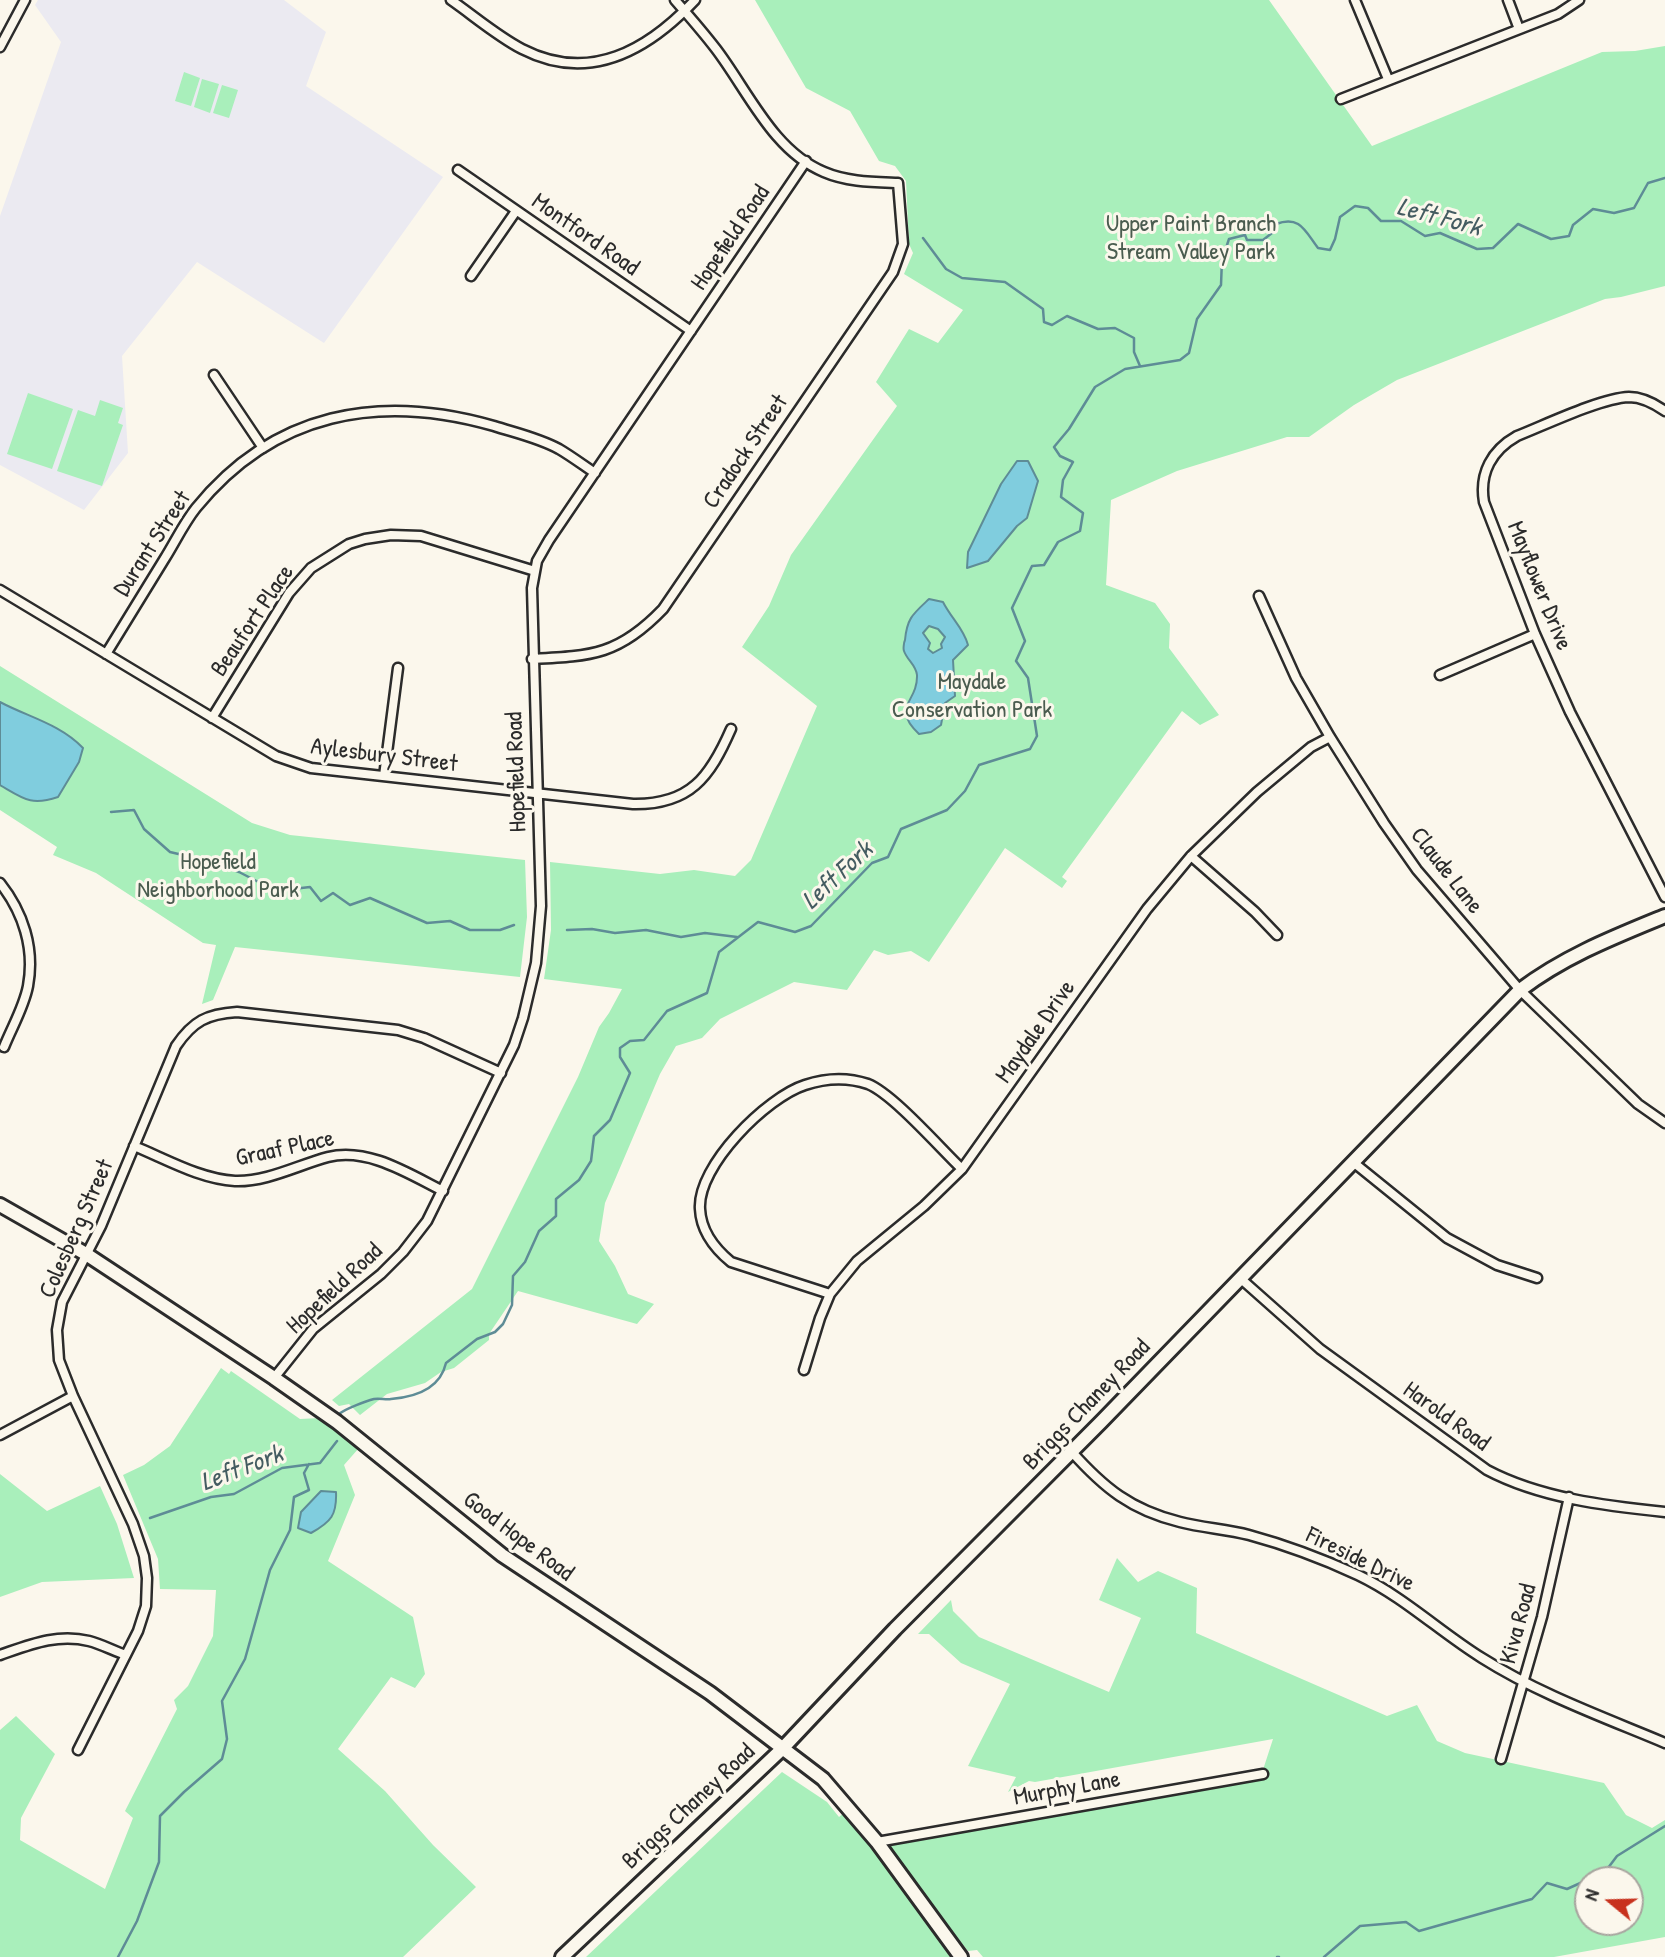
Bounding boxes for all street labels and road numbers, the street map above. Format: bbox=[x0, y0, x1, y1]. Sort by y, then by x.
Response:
street label: Hopefield Road bbox=[685, 180, 777, 296]
street label: Montford Road bbox=[526, 187, 644, 283]
street label: Cradock Street bbox=[697, 389, 795, 515]
street label: Durant Street bbox=[108, 486, 198, 602]
street label: Mayflower Drive bbox=[1500, 517, 1578, 655]
street label: Beaufort Place bbox=[205, 560, 301, 682]
street label: Hopefield Road bbox=[501, 711, 533, 833]
street label: Aylesbury Street bbox=[309, 733, 459, 779]
street label: Claude Lane bbox=[1403, 822, 1489, 920]
street label: Maydale Drive bbox=[990, 975, 1082, 1089]
street label: Graaf Place bbox=[233, 1125, 337, 1173]
street label: Colesberg Street bbox=[34, 1155, 120, 1303]
street label: Hopefield Road bbox=[281, 1237, 389, 1341]
street label: Briggs Chaney Road bbox=[1017, 1334, 1157, 1476]
street label: Harold Road bbox=[1397, 1376, 1495, 1458]
street label: Good Hope Road bbox=[457, 1486, 579, 1588]
street label: Fireside Drive bbox=[1301, 1521, 1419, 1599]
street label: Kiva Road bbox=[1495, 1581, 1543, 1667]
street label: Briggs Chaney Road bbox=[617, 1738, 761, 1876]
street label: Murphy Lane bbox=[1011, 1765, 1123, 1813]

